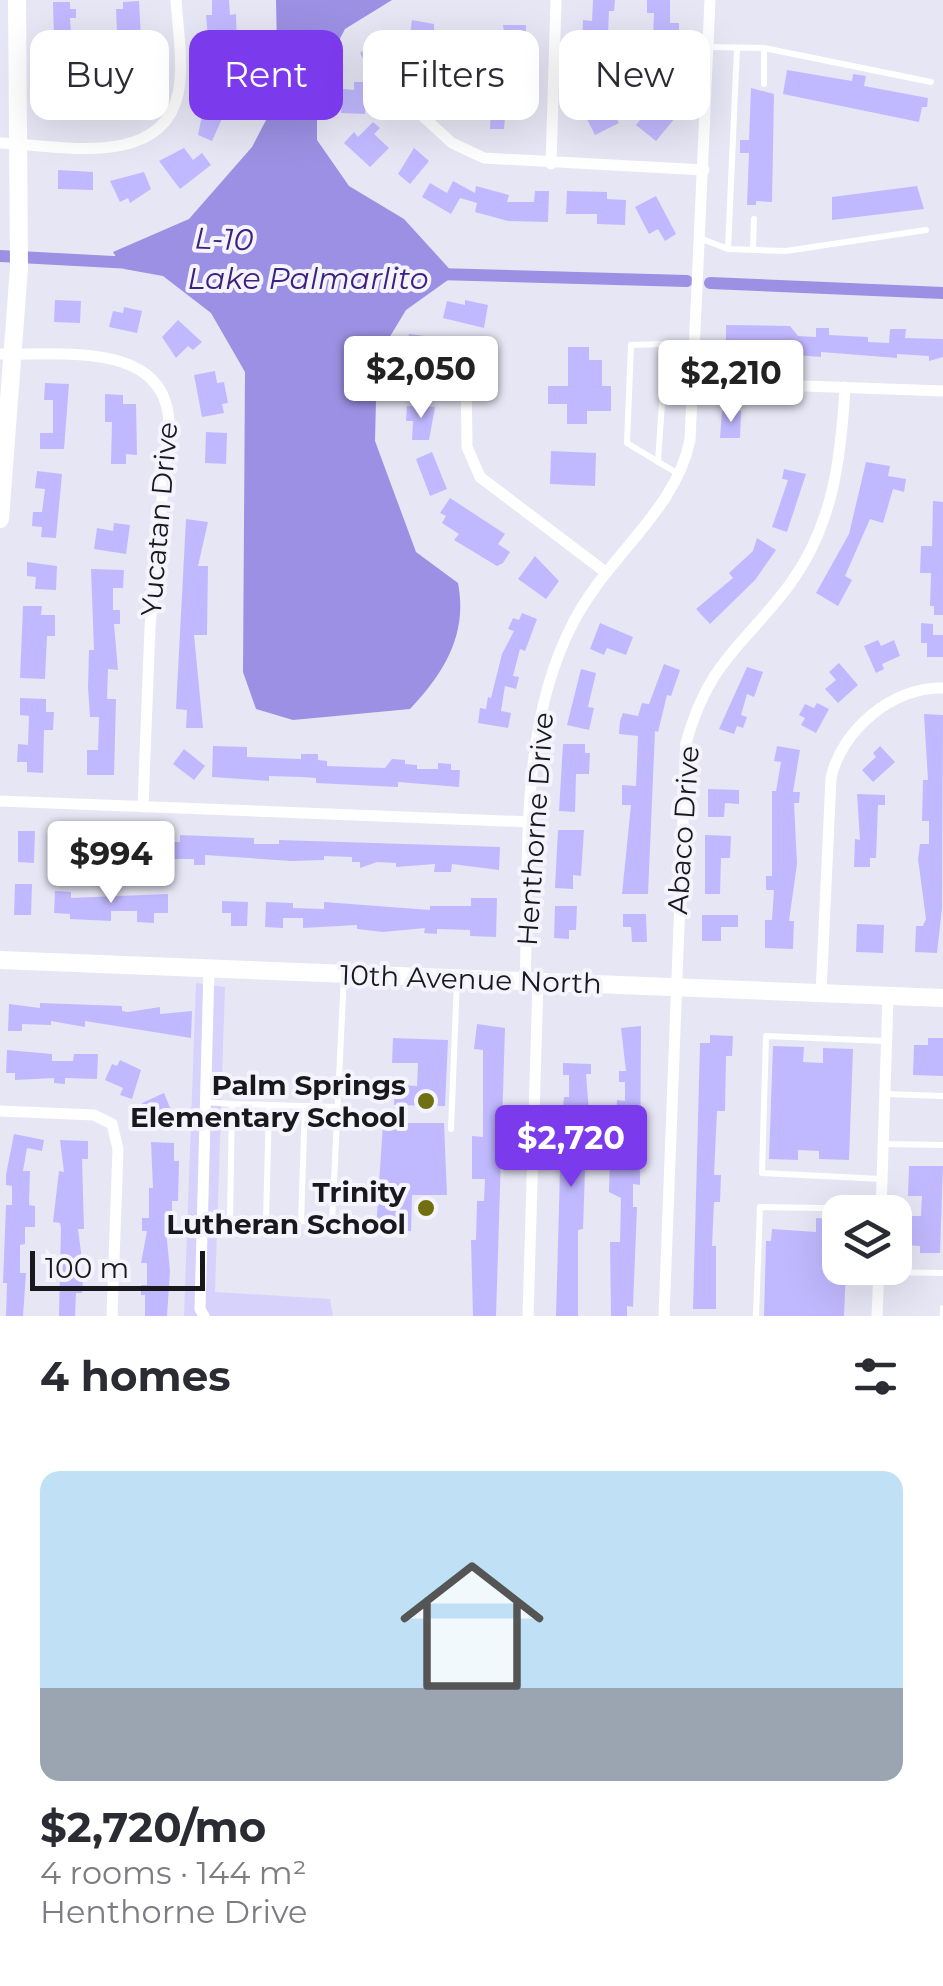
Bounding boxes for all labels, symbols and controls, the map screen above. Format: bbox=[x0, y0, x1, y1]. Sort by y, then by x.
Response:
chip: Buy bbox=[30, 30, 169, 120]
chip: Rent bbox=[189, 30, 343, 120]
chip: Filters bbox=[363, 30, 539, 120]
chip: New bbox=[559, 30, 710, 120]
water label: L-10 bbox=[194, 219, 254, 259]
water label: Lake Palmarlito bbox=[187, 260, 429, 297]
pin: $2,050 bbox=[340, 336, 502, 421]
pin: $2,210 bbox=[650, 340, 812, 425]
text: $2,050 bbox=[366, 349, 476, 388]
text: $2,210 bbox=[680, 353, 782, 392]
street label: Yucatan Drive bbox=[134, 420, 184, 618]
street label: Henthorne Drive bbox=[510, 711, 560, 947]
street label: Abaco Drive bbox=[660, 744, 706, 916]
pin: $994 bbox=[52, 821, 170, 906]
text: $994 bbox=[70, 834, 152, 873]
street label: 10th Avenue North bbox=[340, 957, 602, 1001]
place label: Palm Springs Elementary School bbox=[130, 1068, 406, 1134]
marker: Palm Springs Elementary School bbox=[415, 1090, 437, 1112]
pin: $2,720 bbox=[490, 1105, 652, 1190]
text: $2,720 bbox=[517, 1118, 625, 1157]
place label: Trinity Lutheran School bbox=[166, 1175, 406, 1241]
map controls bbox=[822, 1195, 912, 1285]
button: layers bbox=[822, 1195, 912, 1285]
marker: Trinity Lutheran School bbox=[415, 1197, 437, 1219]
scale bar bbox=[30, 1246, 205, 1290]
text: 100 m bbox=[45, 1251, 129, 1285]
icon: filters bbox=[848, 1349, 903, 1404]
text: 4 homes bbox=[40, 1350, 231, 1402]
icon: home bbox=[382, 1536, 562, 1716]
text: $2,720/mo bbox=[40, 1801, 266, 1853]
text: 4 rooms · 144 m² bbox=[40, 1853, 306, 1892]
text: Henthorne Drive bbox=[40, 1892, 307, 1931]

